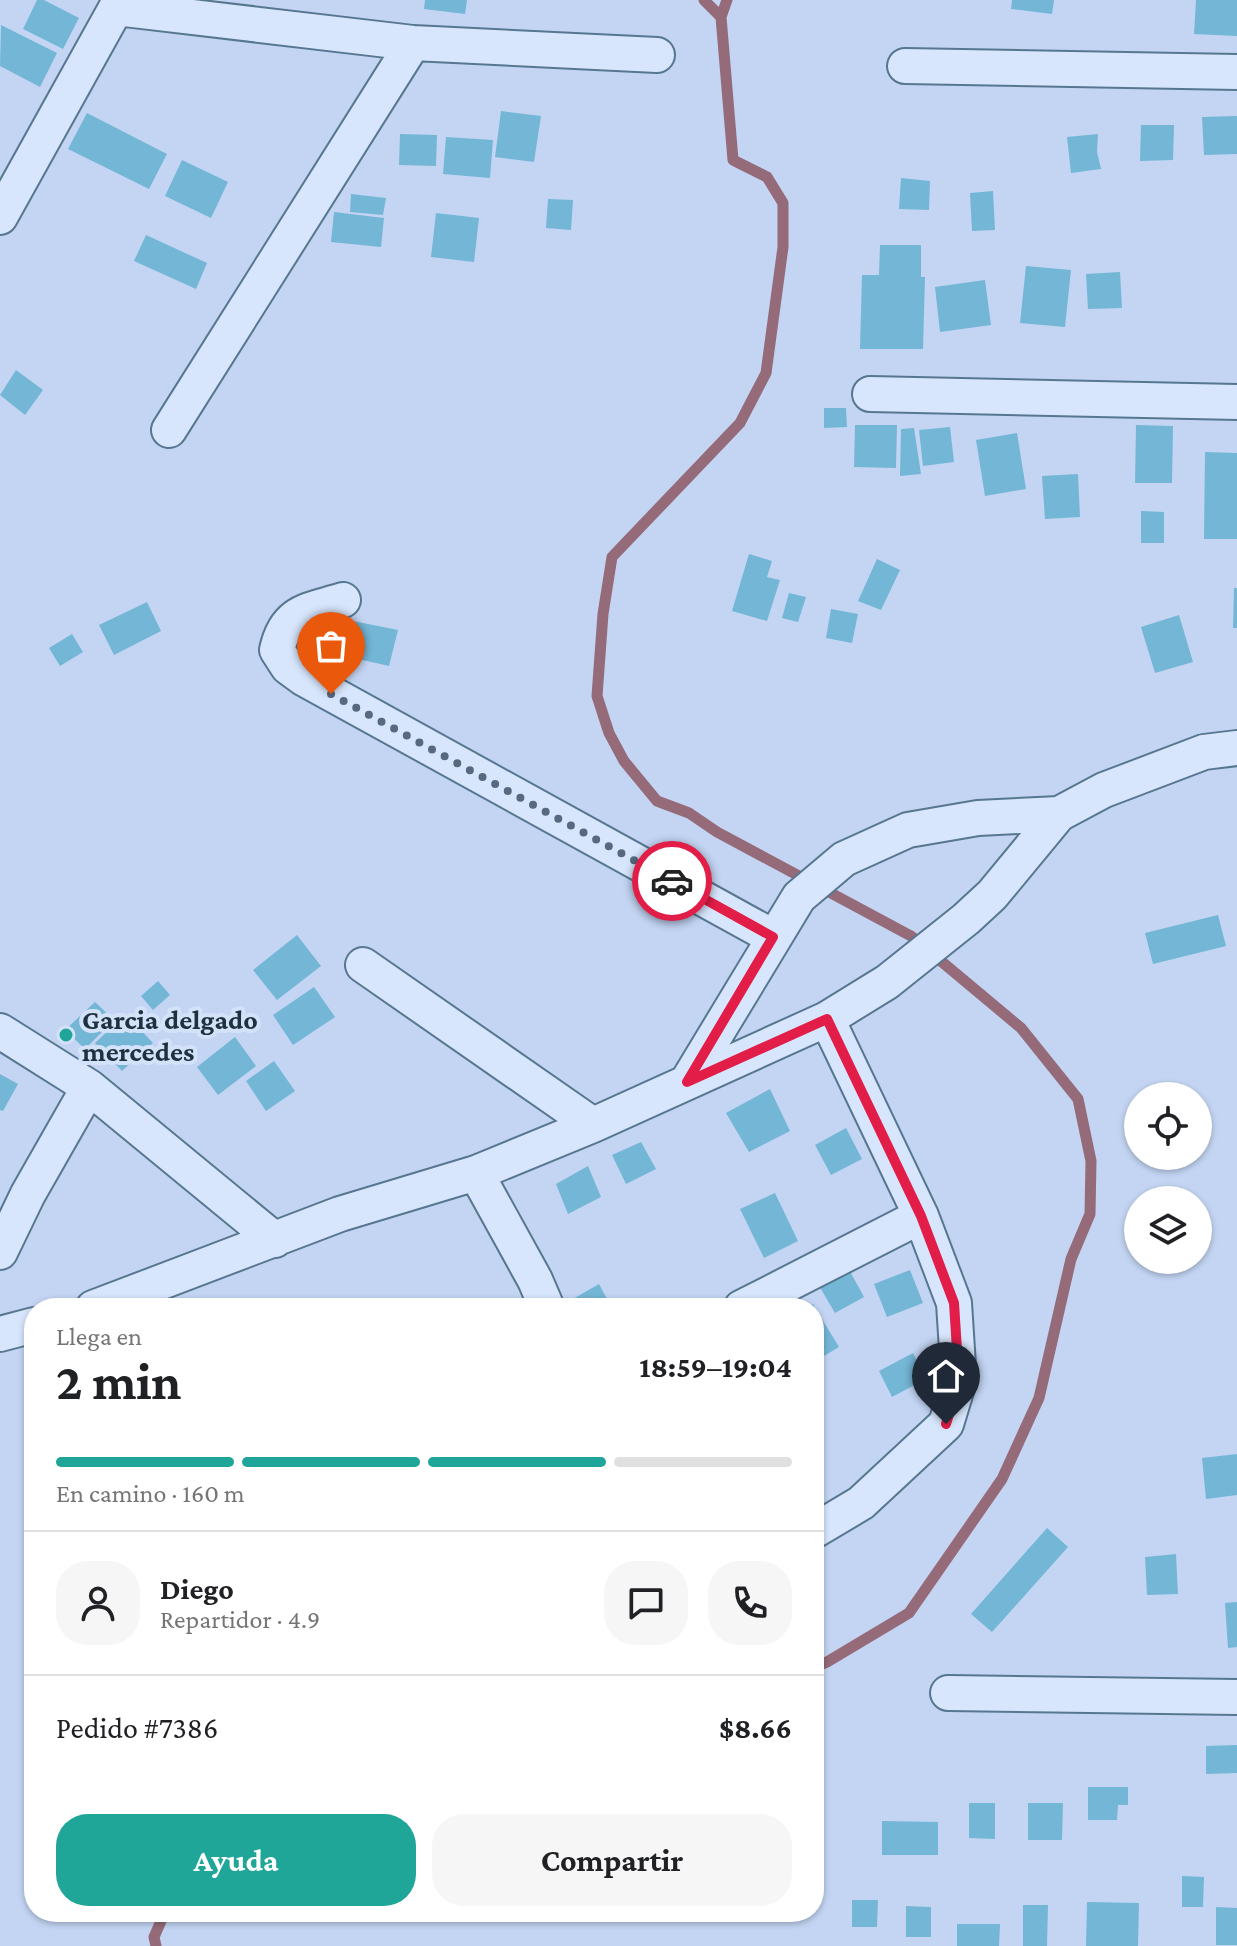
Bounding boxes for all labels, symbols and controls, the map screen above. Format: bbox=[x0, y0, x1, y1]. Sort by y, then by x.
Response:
pin bbox=[297, 612, 365, 694]
icon: bag bbox=[309, 624, 353, 668]
courier bbox=[632, 841, 712, 921]
icon: car bbox=[650, 859, 694, 903]
place label: Garcia delgado mercedes bbox=[82, 1004, 258, 1067]
marker: Garcia delgado mercedes bbox=[57, 1026, 75, 1044]
map controls bbox=[1124, 1082, 1212, 1274]
button: locate bbox=[1124, 1082, 1212, 1170]
button: layers bbox=[1124, 1186, 1212, 1274]
text: Llega en bbox=[56, 1322, 142, 1351]
pin bbox=[912, 1342, 980, 1424]
text: 18:59–19:04 bbox=[639, 1350, 792, 1383]
text: 2 min bbox=[56, 1352, 181, 1410]
icon: home bbox=[924, 1354, 968, 1398]
text: En camino · 160 m bbox=[56, 1479, 245, 1508]
button: person bbox=[56, 1561, 140, 1645]
button: chat bbox=[604, 1561, 688, 1645]
button: phone bbox=[708, 1561, 792, 1645]
text: Diego bbox=[160, 1572, 234, 1605]
text: Repartidor · 4.9 bbox=[160, 1605, 320, 1634]
text: Pedido #7386 bbox=[56, 1711, 218, 1744]
text: $8.66 bbox=[719, 1711, 792, 1744]
button: Ayuda bbox=[56, 1814, 416, 1906]
button: Compartir bbox=[432, 1814, 792, 1906]

